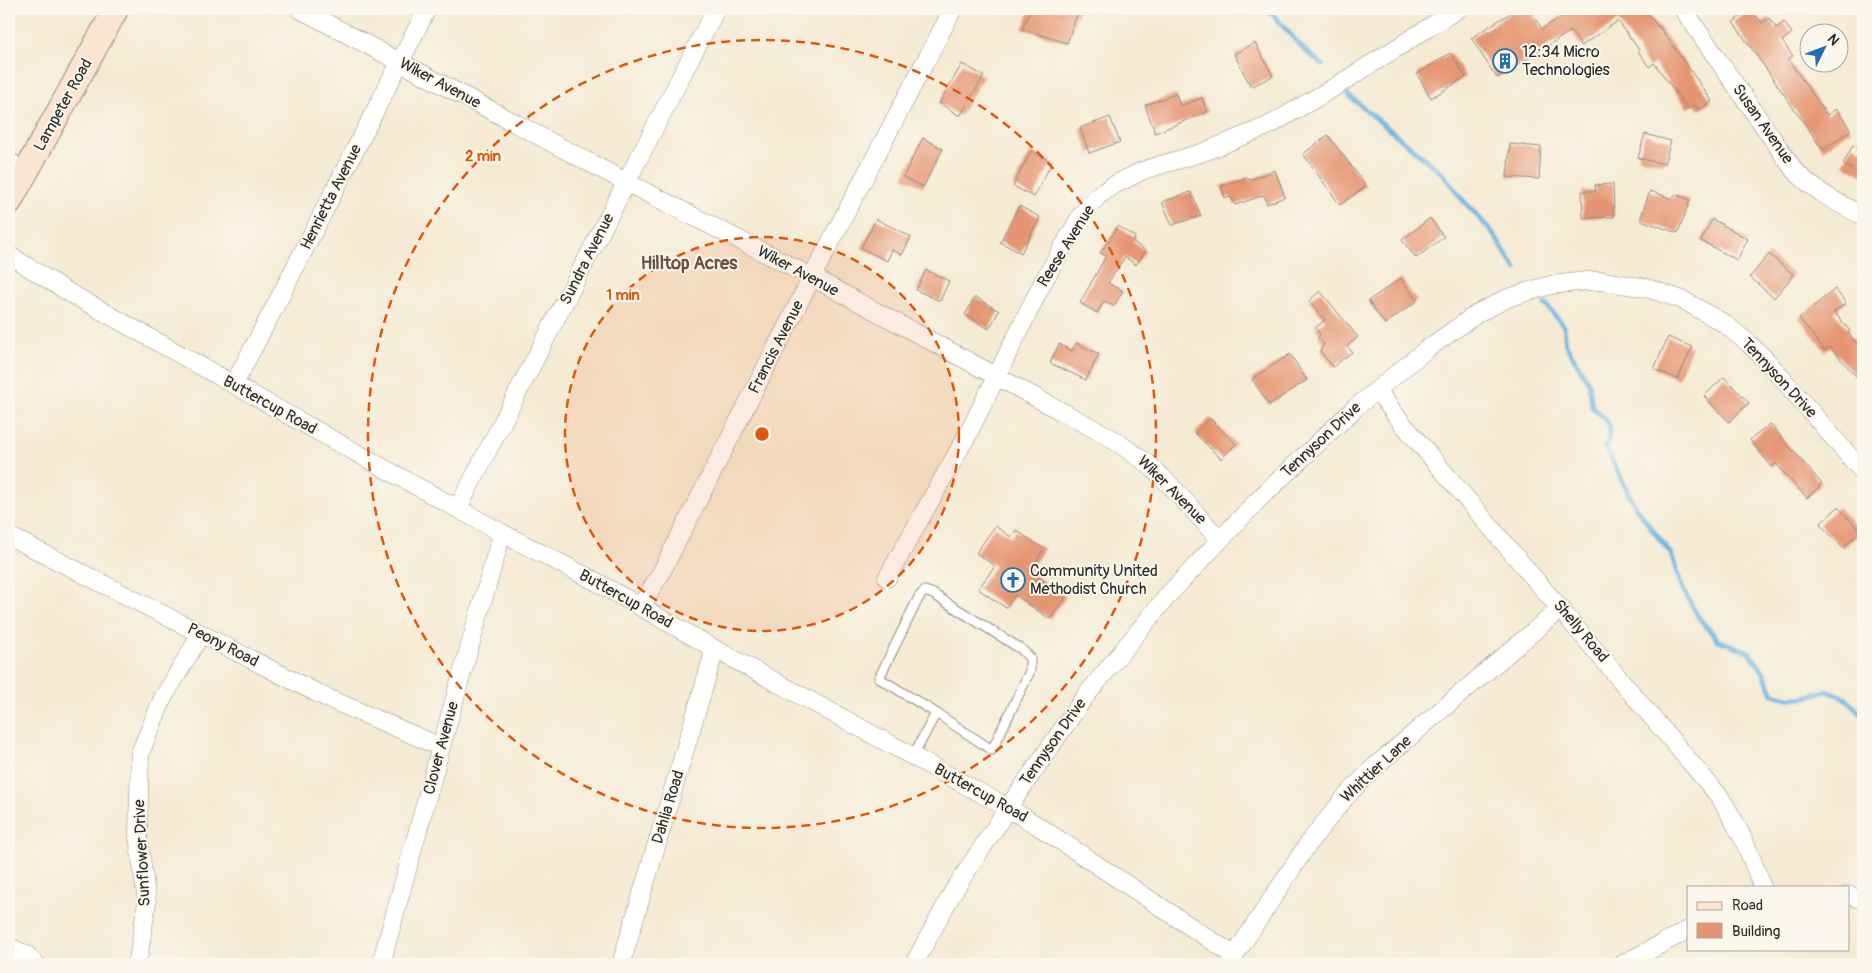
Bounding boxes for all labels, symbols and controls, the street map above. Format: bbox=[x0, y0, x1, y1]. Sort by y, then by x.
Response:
north arrow bbox=[1800, 22, 1850, 72]
text: N bbox=[1824, 30, 1843, 49]
place label: 12:34 Micro Technologies bbox=[1522, 42, 1610, 80]
building icon: 12:34 Micro Technologies bbox=[1492, 48, 1518, 74]
street label: Wiker Avenue bbox=[396, 53, 484, 113]
street label: Lampeter Road bbox=[29, 55, 97, 155]
street label: Susan Avenue bbox=[1728, 80, 1798, 168]
street label: Henrietta Avenue bbox=[296, 141, 366, 253]
text: 2 min bbox=[465, 147, 501, 166]
street label: Reese Avenue bbox=[1033, 201, 1099, 291]
street label: Sundra Avenue bbox=[555, 210, 619, 308]
street label: Wiker Avenue bbox=[754, 241, 842, 301]
district label: Hilltop Acres bbox=[641, 252, 738, 275]
text: 1 min bbox=[606, 286, 640, 305]
street label: Francis Avenue bbox=[744, 297, 808, 397]
street label: Tennyson Drive bbox=[1737, 334, 1821, 422]
street label: Buttercup Road bbox=[220, 371, 320, 439]
street label: Tennyson Drive bbox=[1277, 398, 1365, 482]
centre of rings bbox=[753, 425, 771, 443]
street label: Wiker Avenue bbox=[1133, 451, 1211, 529]
place label: Community United Methodist Church bbox=[1030, 561, 1158, 599]
street label: Buttercup Road bbox=[576, 565, 676, 633]
church icon: Community United Methodist Church bbox=[1000, 567, 1026, 593]
street label: Shelly Road bbox=[1549, 596, 1613, 666]
street label: Peony Road bbox=[184, 619, 262, 671]
street label: Tennyson Drive bbox=[1015, 694, 1091, 790]
street label: Clover Avenue bbox=[419, 699, 463, 797]
street label: Whittier Lane bbox=[1336, 731, 1416, 807]
street label: Buttercup Road bbox=[931, 759, 1031, 827]
street label: Dahlia Road bbox=[647, 768, 689, 846]
street label: Sunflower Drive bbox=[129, 799, 155, 907]
legend bbox=[1687, 886, 1850, 950]
text: Road bbox=[1732, 896, 1763, 915]
text: Building bbox=[1732, 922, 1780, 941]

